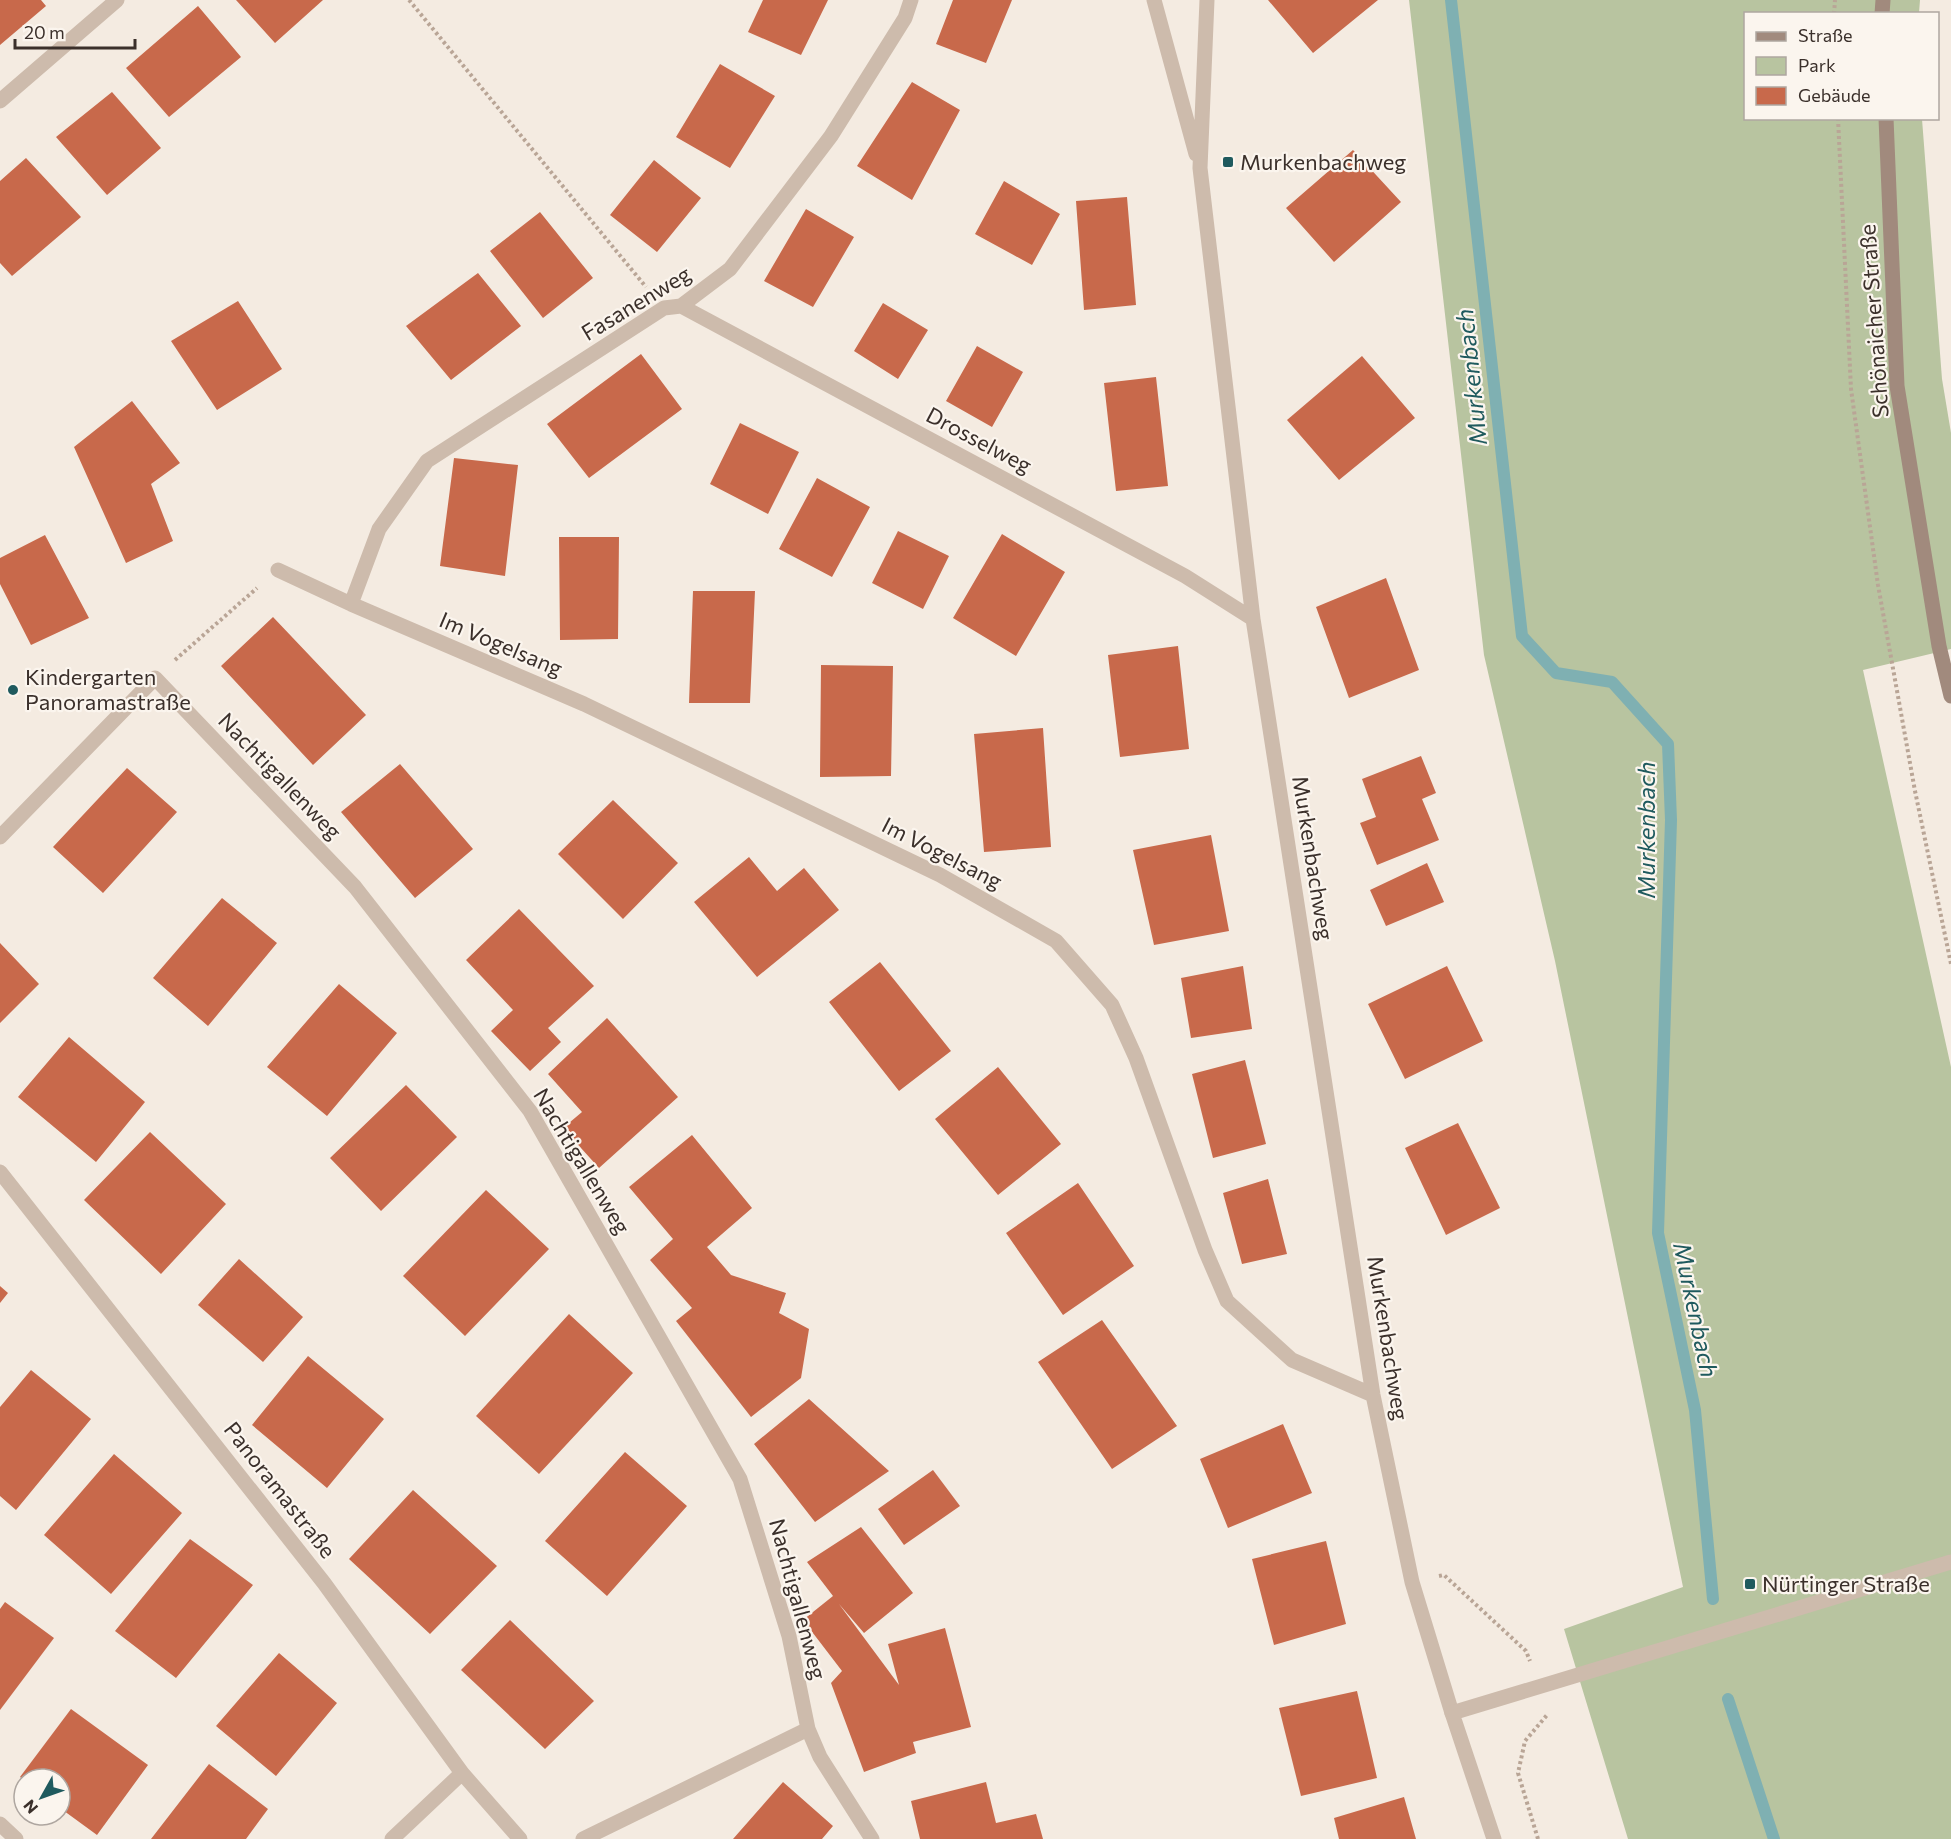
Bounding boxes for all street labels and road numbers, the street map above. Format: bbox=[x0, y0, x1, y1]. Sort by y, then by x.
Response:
street label: Schönaicher Straße bbox=[1853, 223, 1894, 419]
street label: Fasanenweg bbox=[576, 259, 695, 346]
street label: Drosselweg bbox=[922, 401, 1037, 479]
street label: Im Vogelsang bbox=[436, 605, 567, 682]
street label: Nachtigallenweg bbox=[213, 707, 348, 845]
street label: Murkenbachweg bbox=[1287, 774, 1340, 942]
street label: Im Vogelsang bbox=[878, 811, 1007, 894]
street label: Nachtigallenweg bbox=[528, 1083, 637, 1239]
street label: Murkenbachweg bbox=[1362, 1254, 1415, 1422]
street label: Panoramastraße bbox=[219, 1416, 342, 1563]
street label: Nachtigallenweg bbox=[764, 1515, 833, 1682]

